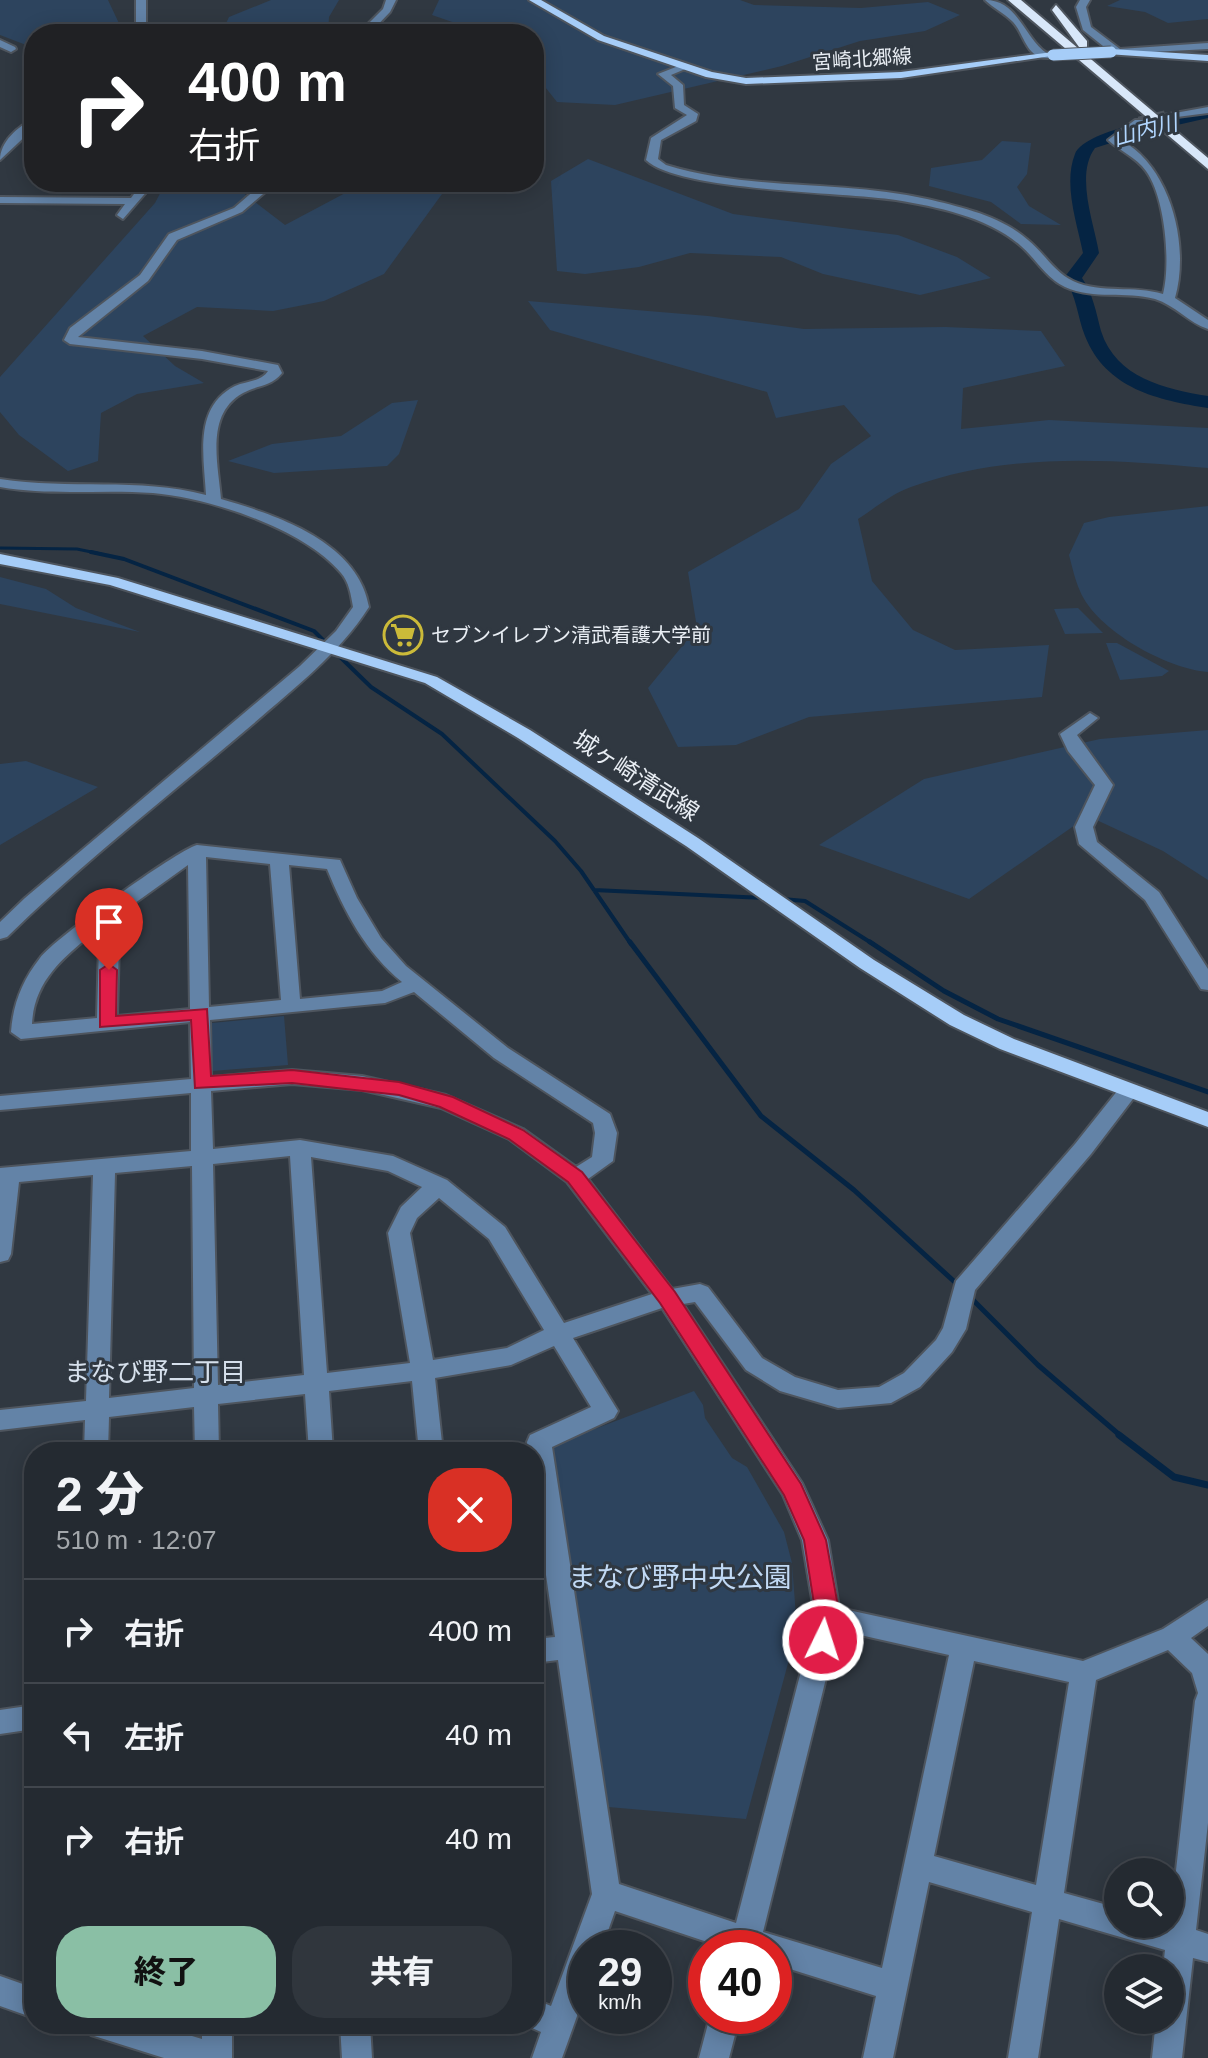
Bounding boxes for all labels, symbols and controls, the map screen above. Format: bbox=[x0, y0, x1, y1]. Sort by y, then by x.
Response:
street label: 宮崎北郷線 bbox=[811, 45, 913, 73]
text: 400 m bbox=[188, 50, 347, 113]
icon: right bbox=[56, 56, 160, 160]
water label: 山内川 bbox=[1110, 109, 1182, 151]
text: 右折 bbox=[188, 125, 260, 166]
supermarket icon: セブンイレブン清武看護大学前 bbox=[382, 614, 424, 656]
place label: セブンイレブン清武看護大学前 bbox=[431, 624, 711, 646]
street label: 城ヶ崎清武線 bbox=[569, 725, 704, 826]
pin bbox=[75, 888, 143, 970]
icon: arrive bbox=[87, 900, 131, 944]
district label: まなび野二丁目 bbox=[64, 1357, 246, 1387]
text: 2 分 bbox=[56, 1468, 144, 1521]
button: close bbox=[428, 1468, 512, 1552]
text: 510 m · 12:07 bbox=[56, 1525, 216, 1555]
park label: まなび野中央公園 bbox=[568, 1562, 792, 1593]
position arrow bbox=[781, 1598, 865, 1682]
icon: right bbox=[56, 1609, 100, 1653]
text: 400 m bbox=[429, 1614, 512, 1647]
text: 右折 bbox=[124, 1617, 184, 1650]
icon: left bbox=[56, 1713, 100, 1757]
text: 40 m bbox=[445, 1718, 512, 1751]
text: 左折 bbox=[124, 1721, 184, 1754]
icon: right bbox=[56, 1817, 100, 1861]
text: 40 m bbox=[445, 1822, 512, 1855]
text: 右折 bbox=[124, 1825, 184, 1858]
map controls bbox=[1104, 1858, 1184, 2034]
button: search bbox=[1104, 1858, 1184, 1938]
button: 終了 bbox=[56, 1926, 276, 2018]
button: 共有 bbox=[292, 1926, 512, 2018]
speed limit sign: 40 bbox=[688, 1930, 792, 2034]
text: 29 bbox=[598, 1950, 642, 1994]
button: layers bbox=[1104, 1954, 1184, 2034]
text: km/h bbox=[598, 1991, 642, 2013]

